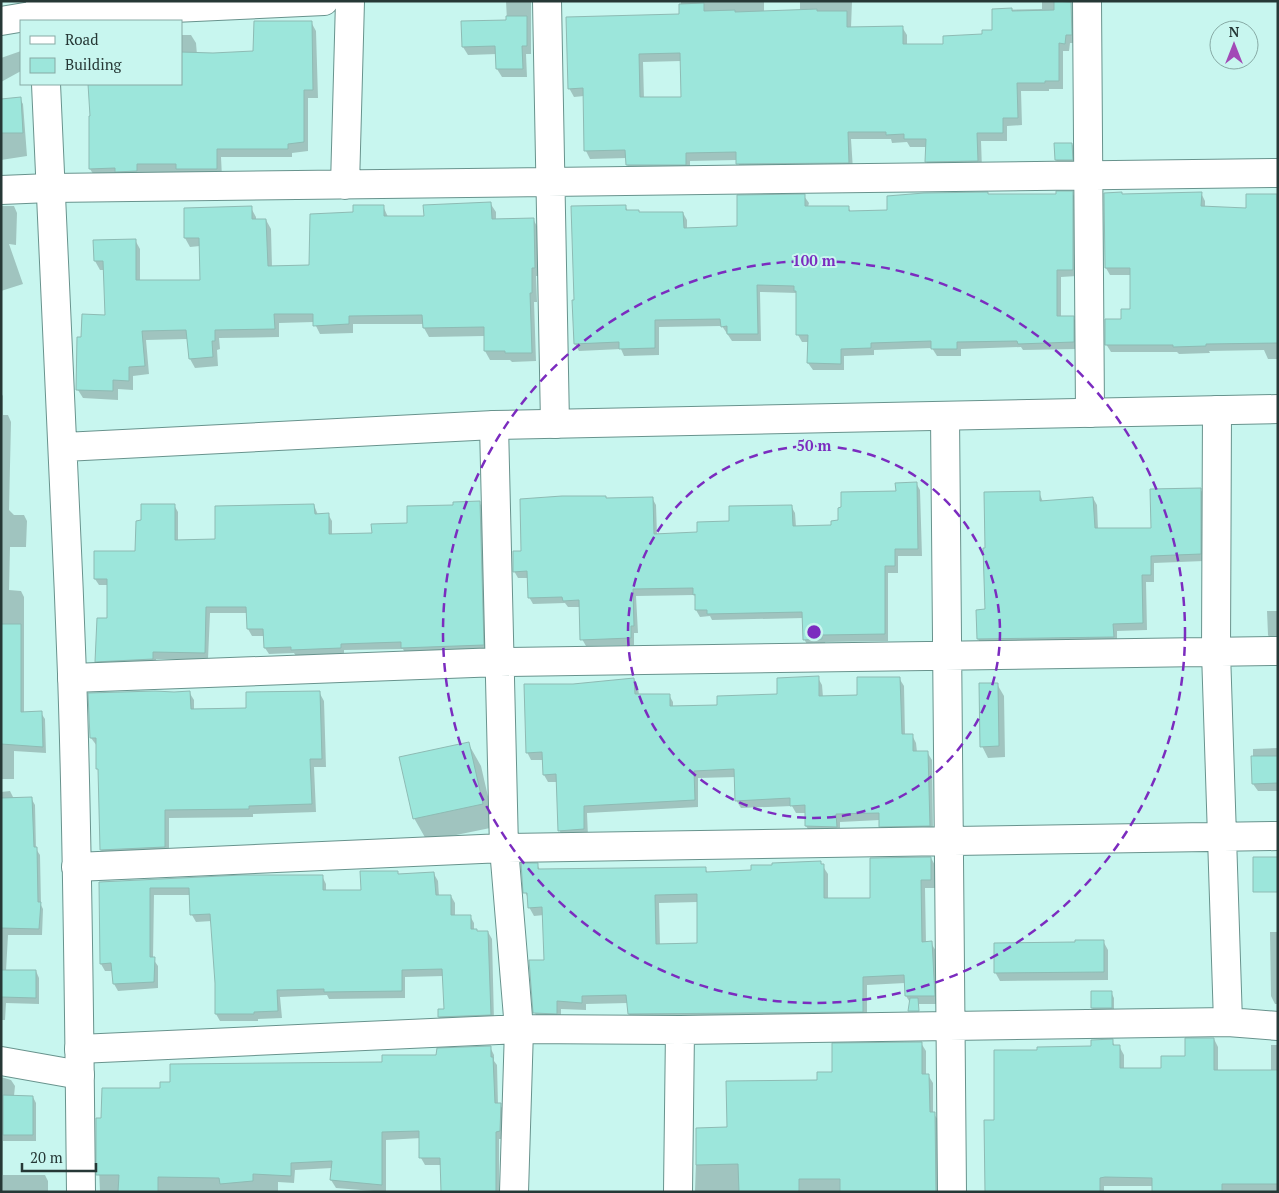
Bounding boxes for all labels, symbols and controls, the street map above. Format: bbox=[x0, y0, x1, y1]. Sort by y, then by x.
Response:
legend bbox=[20, 20, 182, 85]
north arrow bbox=[1209, 20, 1259, 70]
text: N bbox=[1229, 22, 1240, 41]
text: Road bbox=[65, 29, 98, 49]
text: Building bbox=[65, 54, 123, 74]
text: 100 m bbox=[792, 250, 836, 270]
text: 50 m bbox=[797, 435, 832, 455]
centre of rings bbox=[805, 623, 823, 641]
scale bar bbox=[22, 1140, 96, 1172]
text: 20 m bbox=[30, 1147, 63, 1167]

